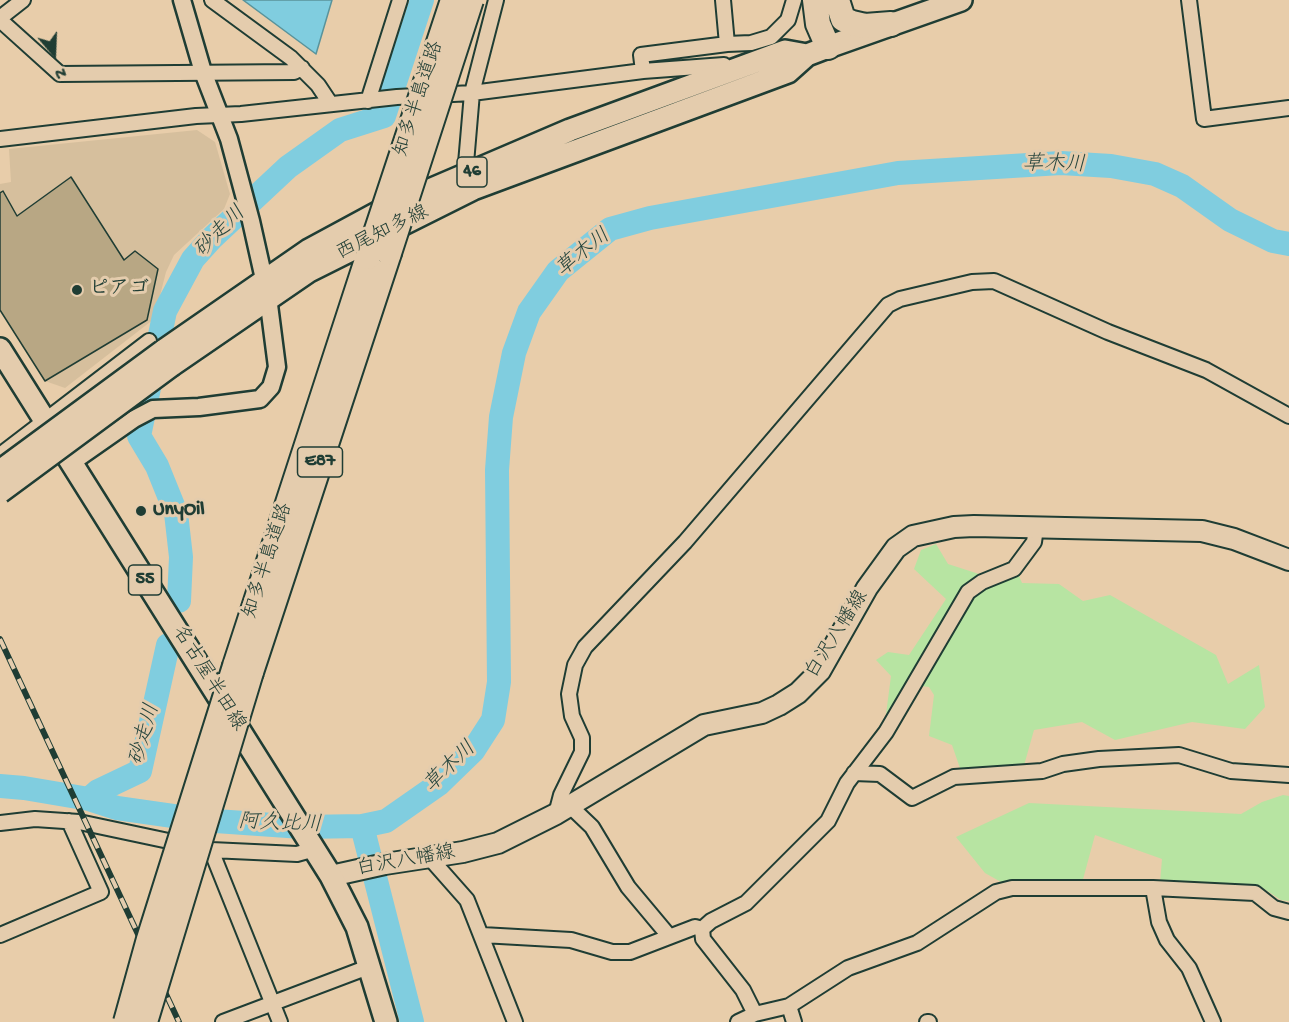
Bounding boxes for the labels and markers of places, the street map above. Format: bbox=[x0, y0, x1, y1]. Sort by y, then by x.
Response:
place label: ピアゴ bbox=[89, 278, 149, 302]
marker: ピアゴ bbox=[70, 283, 84, 297]
place label: UnyOil bbox=[153, 499, 205, 523]
marker: UnyOil bbox=[134, 504, 148, 518]

